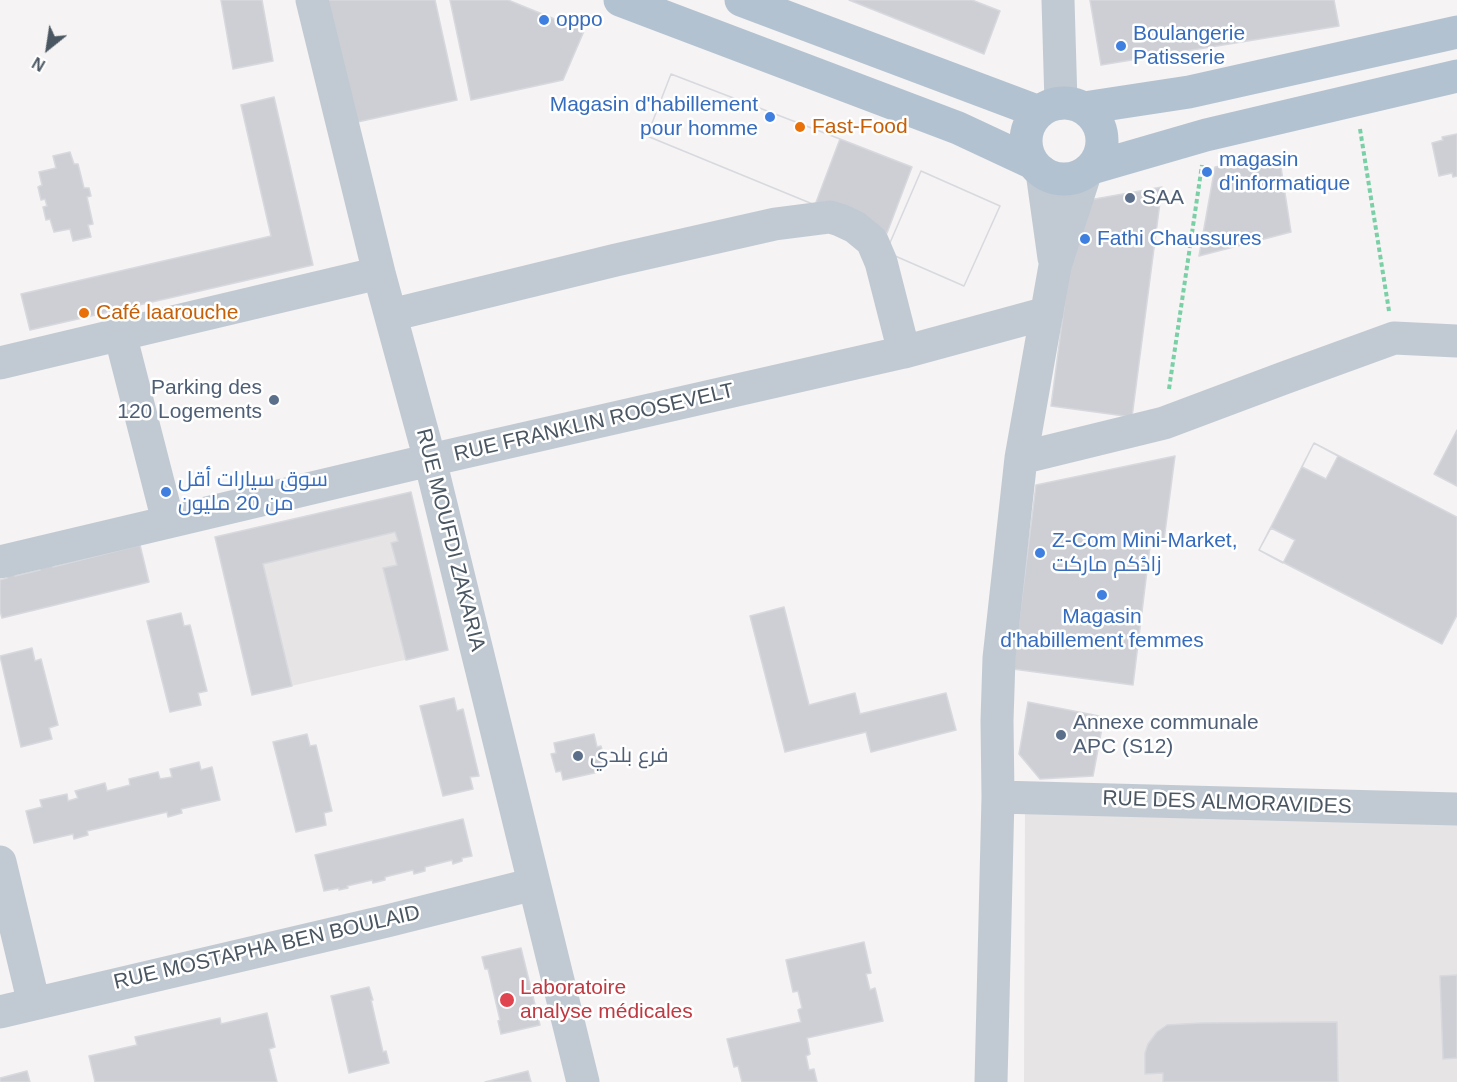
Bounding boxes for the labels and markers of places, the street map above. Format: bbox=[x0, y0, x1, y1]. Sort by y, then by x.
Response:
place label: oppo bbox=[556, 7, 603, 33]
marker: oppo bbox=[537, 13, 551, 27]
place label: Boulangerie Patisserie bbox=[1133, 21, 1245, 71]
marker: Boulangerie Patisserie bbox=[1114, 39, 1128, 53]
place label: Magasin d'habillement pour homme bbox=[550, 92, 758, 142]
marker: Magasin d'habillement pour homme bbox=[763, 110, 777, 124]
place label: Fast-Food bbox=[812, 114, 908, 140]
marker: Fast-Food bbox=[793, 120, 807, 134]
place label: magasin d'informatique bbox=[1219, 147, 1350, 197]
marker: magasin d'informatique bbox=[1200, 165, 1214, 179]
place label: SAA bbox=[1142, 185, 1184, 211]
marker: SAA bbox=[1123, 191, 1137, 205]
place label: Fathi Chaussures bbox=[1097, 226, 1262, 252]
marker: Fathi Chaussures bbox=[1078, 232, 1092, 246]
place label: Café laarouche bbox=[96, 300, 238, 326]
marker: Café laarouche bbox=[77, 306, 91, 320]
place label: Parking des 120 Logements bbox=[117, 375, 262, 425]
marker: Parking des 120 Logements bbox=[267, 393, 281, 407]
place label: سوق سيارات أقل من 20 مليون bbox=[178, 467, 328, 517]
marker: سوق سيارات أقل من 20 مليون bbox=[159, 485, 173, 499]
place label: Z-Com Mini-Market, زادُكم ماركت bbox=[1052, 528, 1238, 578]
marker: Z-Com Mini-Market, زادُكم ماركت bbox=[1033, 546, 1047, 560]
marker: Magasin d'habillement femmes bbox=[1095, 588, 1109, 602]
place label: Magasin d'habillement femmes bbox=[1000, 604, 1204, 654]
place label: Annexe communale APC (S12) bbox=[1073, 710, 1259, 760]
marker: Annexe communale APC (S12) bbox=[1054, 728, 1068, 742]
place label: فرع بلدي bbox=[590, 743, 669, 769]
marker: فرع بلدي bbox=[571, 749, 585, 763]
place label: Laboratoire analyse médicales bbox=[520, 975, 693, 1025]
marker: Laboratoire analyse médicales bbox=[498, 991, 516, 1009]

